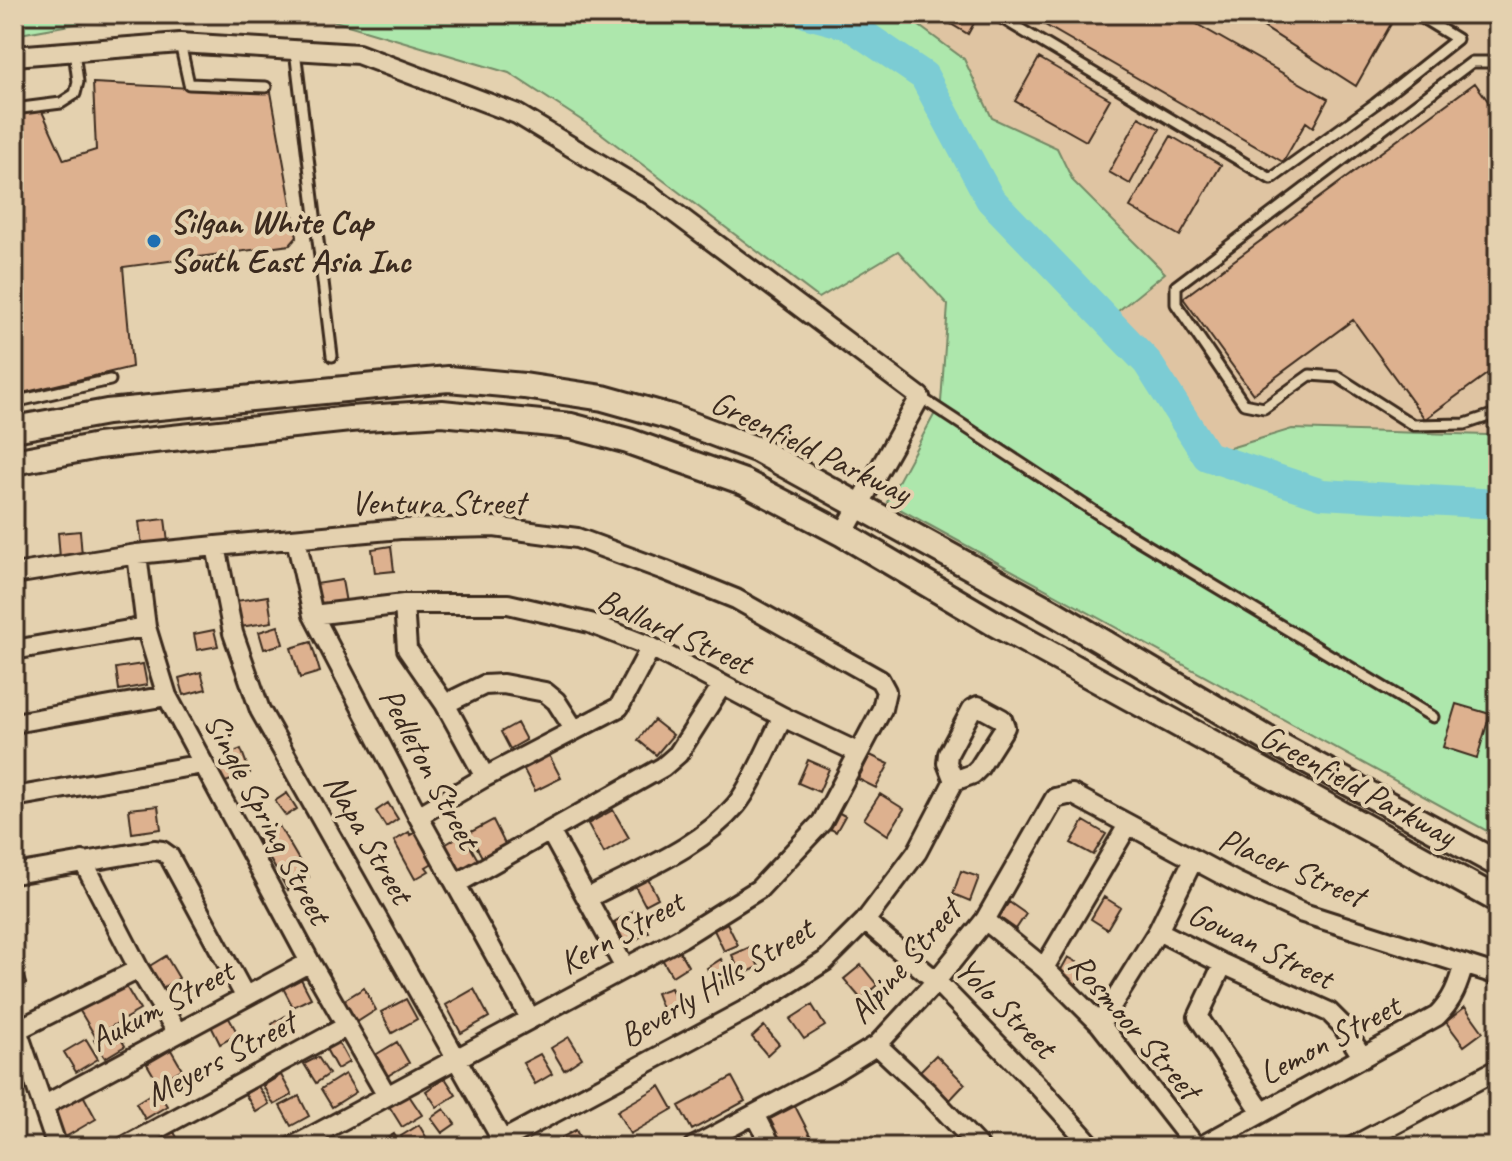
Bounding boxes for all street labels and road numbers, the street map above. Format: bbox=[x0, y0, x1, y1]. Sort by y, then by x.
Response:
street label: Greenfield Parkway bbox=[704, 380, 920, 515]
street label: Ventura Street bbox=[351, 481, 530, 524]
street label: Ballard Street bbox=[591, 578, 762, 686]
street label: Pedleton Street bbox=[370, 680, 492, 859]
street label: Single Spring Street bbox=[194, 705, 343, 934]
street label: Greenfield Parkway bbox=[1253, 714, 1465, 858]
street label: Napa Street bbox=[315, 765, 425, 914]
street label: Placer Street bbox=[1213, 817, 1376, 919]
street label: Kern Street bbox=[551, 878, 694, 984]
street label: Alpine Street bbox=[838, 886, 973, 1032]
street label: Gowan Street bbox=[1181, 891, 1344, 1000]
street label: Beverly Hills Street bbox=[611, 905, 824, 1057]
street label: Rosmoor Street bbox=[1059, 944, 1214, 1112]
street label: Aukum Street bbox=[82, 947, 244, 1061]
street label: Yolo Street bbox=[946, 947, 1069, 1070]
street label: Lemon Street bbox=[1251, 982, 1410, 1094]
street label: Meyers Street bbox=[137, 998, 307, 1116]

